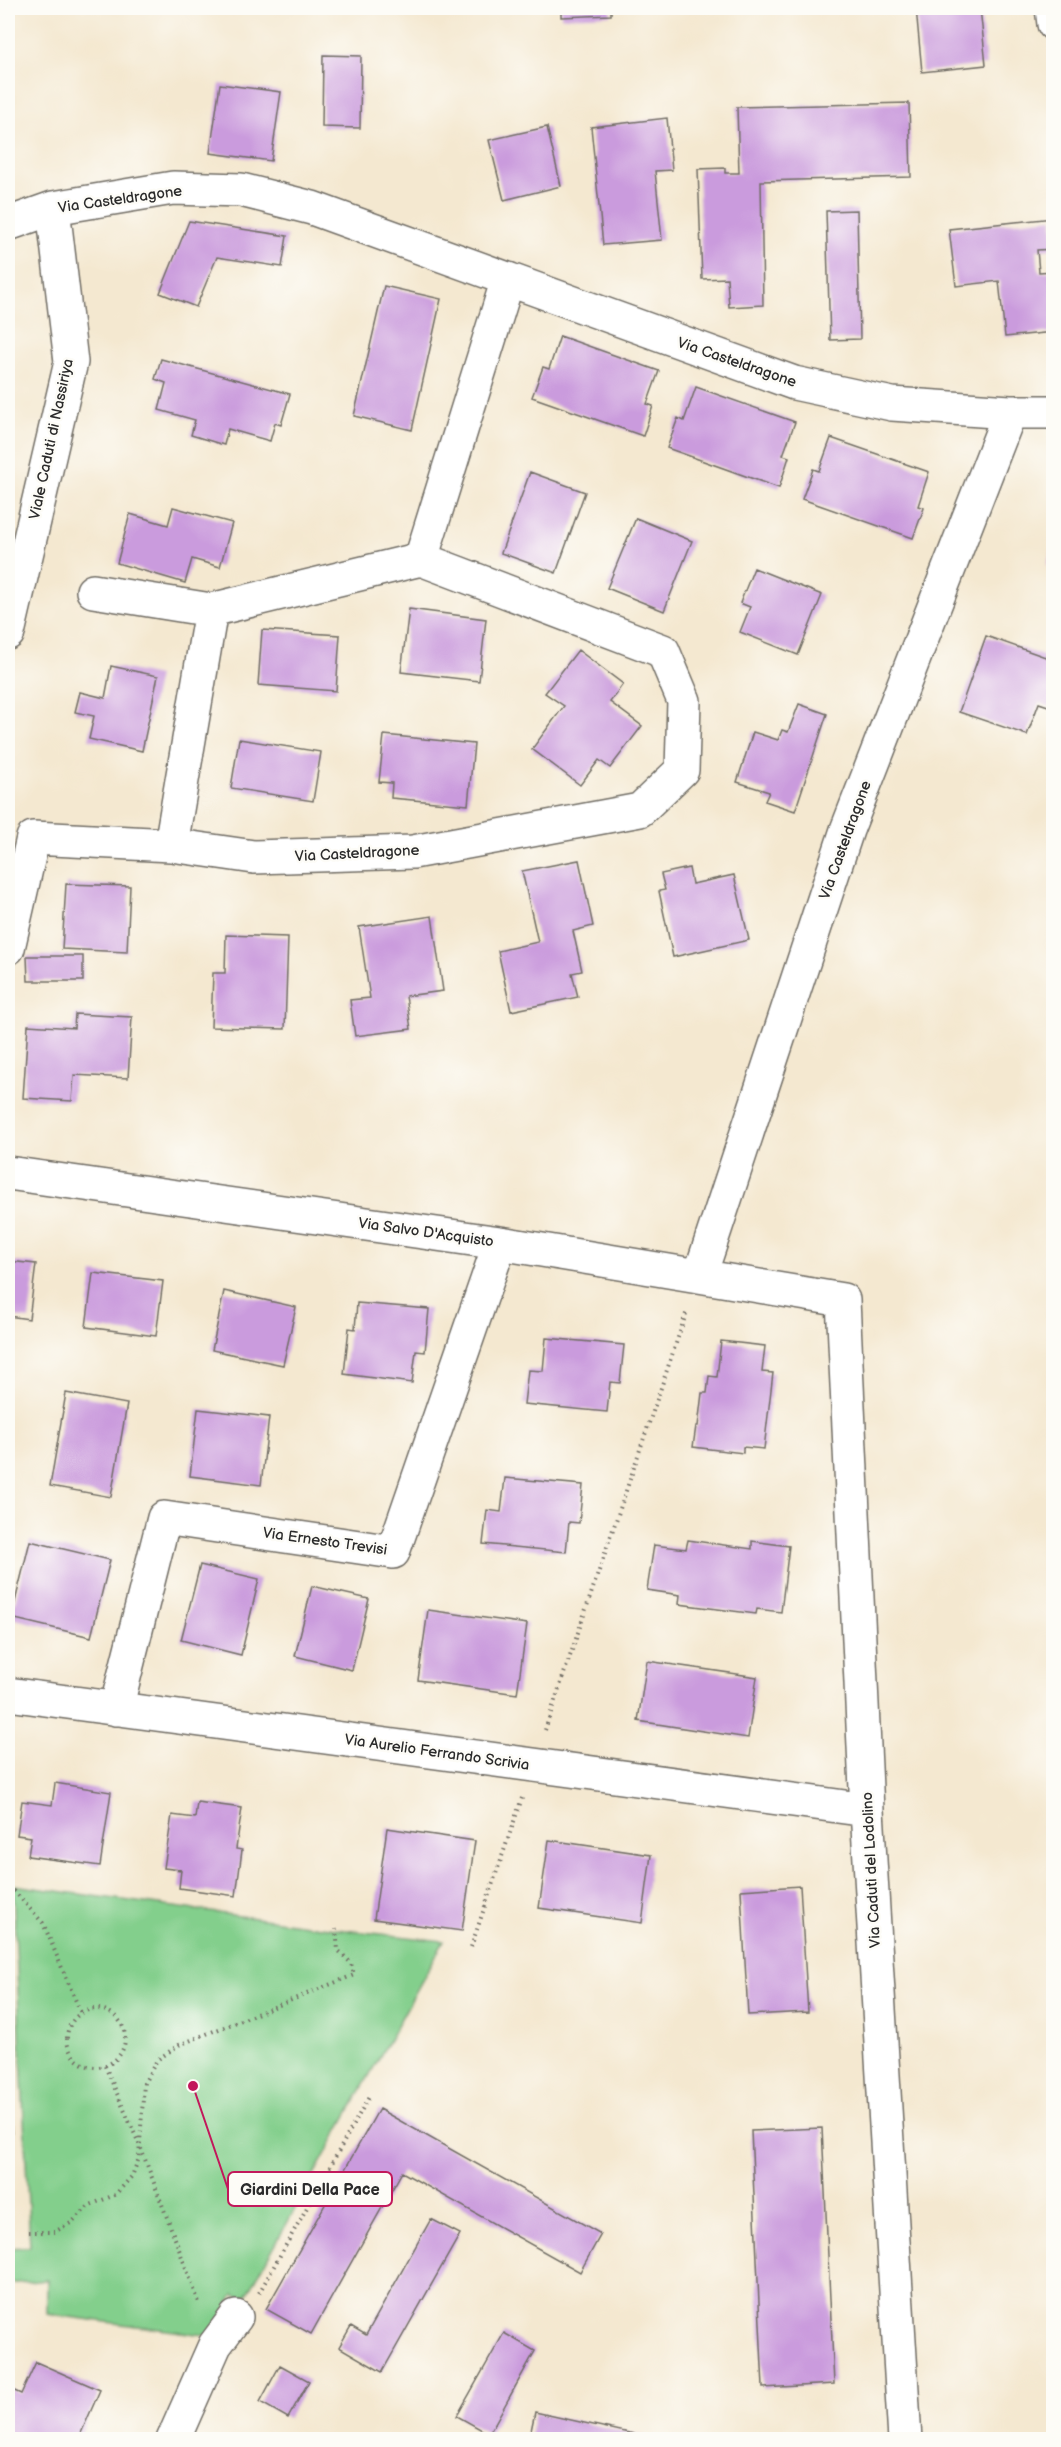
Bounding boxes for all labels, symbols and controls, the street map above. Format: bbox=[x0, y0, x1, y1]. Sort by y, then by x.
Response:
street label: Via Casteldragone bbox=[57, 181, 183, 218]
street label: Via Casteldragone bbox=[675, 333, 799, 392]
street label: Viale Caduti di Nassiriya bbox=[25, 357, 78, 521]
street label: Via Casteldragone bbox=[815, 778, 876, 902]
street label: Via Casteldragone bbox=[294, 841, 420, 866]
street label: Via Salvo D'Acquisto bbox=[357, 1214, 495, 1251]
street label: Via Ernesto Trevisi bbox=[261, 1523, 388, 1560]
street label: Via Aurelio Ferrando Scrivia bbox=[343, 1730, 531, 1775]
street label: Via Caduti del Lodolino bbox=[858, 1792, 885, 1948]
callout: Giardini Della Pace bbox=[228, 2172, 392, 2206]
text: Giardini Della Pace bbox=[240, 2181, 380, 2200]

